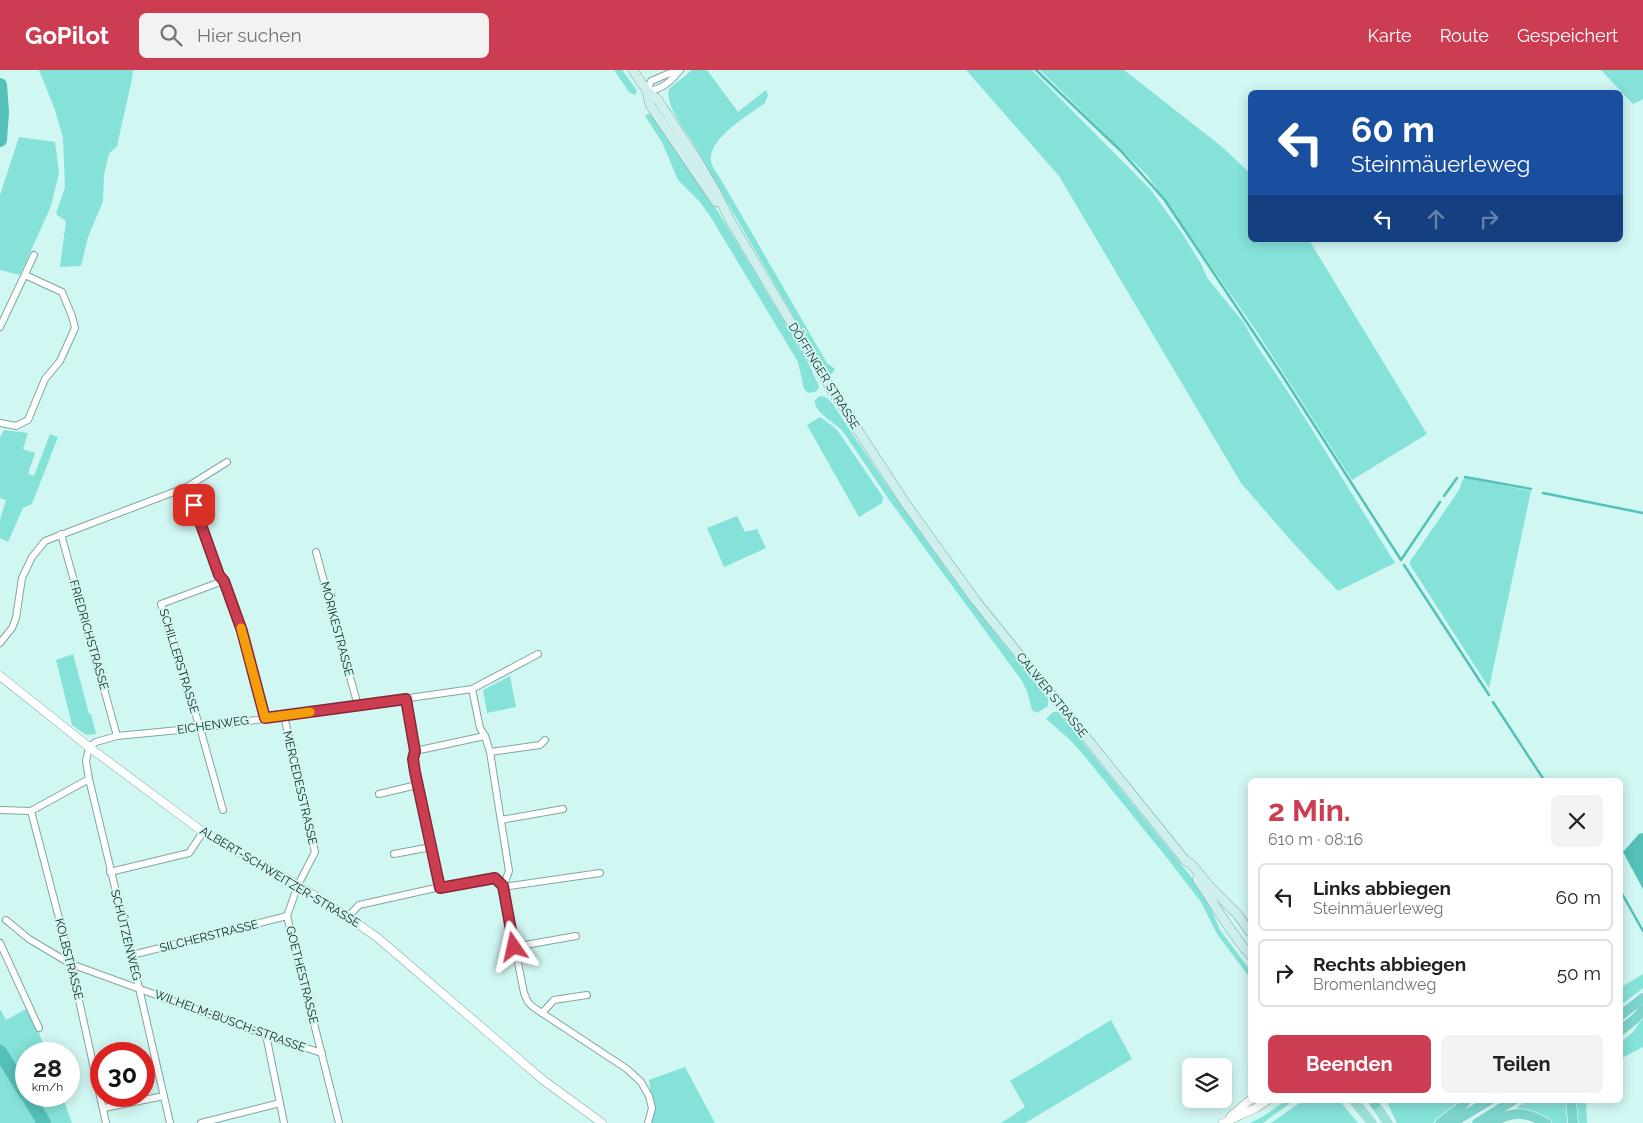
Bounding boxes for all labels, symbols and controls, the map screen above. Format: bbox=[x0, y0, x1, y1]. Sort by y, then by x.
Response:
search box bbox=[139, 13, 489, 58]
text: GoPilot bbox=[25, 21, 109, 50]
icon: search bbox=[157, 21, 185, 49]
text: Hier suchen bbox=[197, 24, 302, 46]
text: Karte bbox=[1368, 25, 1412, 46]
text: Route bbox=[1440, 25, 1489, 46]
text: Gespeichert bbox=[1517, 25, 1618, 46]
text: 60 m bbox=[1351, 109, 1435, 150]
icon: left bbox=[1268, 110, 1333, 175]
text: Steinmäuerleweg bbox=[1351, 151, 1530, 177]
icon: left bbox=[1369, 205, 1397, 233]
icon: ahead bbox=[1422, 205, 1450, 233]
icon: right bbox=[1475, 205, 1503, 233]
street label: DÖFFINGER STRASSE bbox=[785, 320, 863, 432]
pin bbox=[173, 484, 215, 526]
icon: arrive bbox=[180, 491, 208, 519]
street label: FRIEDRICHSTRASSE bbox=[67, 578, 111, 692]
street label: MÖRIKESTRASSE bbox=[318, 580, 356, 678]
street label: SCHILLERSTRASSE bbox=[156, 607, 202, 715]
street label: CALWER STRASSE bbox=[1014, 650, 1090, 740]
street label: EICHENWEG bbox=[176, 713, 250, 737]
street label: MERCEDESSTRASSE bbox=[280, 730, 320, 846]
text: 2 Min. bbox=[1268, 793, 1351, 828]
button: close bbox=[1551, 795, 1603, 847]
street label: ALBERT-SCHWEITZER-STRASSE bbox=[197, 824, 363, 930]
text: 610 m · 08:16 bbox=[1268, 830, 1363, 849]
text: Links abbiegen bbox=[1313, 877, 1451, 899]
icon: left bbox=[1270, 883, 1298, 911]
text: 60 m bbox=[1556, 886, 1601, 908]
street label: SCHÜTZENWEG bbox=[108, 888, 144, 982]
text: Steinmäuerleweg bbox=[1313, 899, 1443, 918]
street label: KOLBSTRASSE bbox=[52, 917, 86, 1001]
street label: SILCHERSTRASSE bbox=[158, 917, 260, 955]
position arrow bbox=[487, 920, 539, 972]
street label: GOETHESTRASSE bbox=[283, 925, 321, 1025]
text: Rechts abbiegen bbox=[1313, 953, 1466, 975]
icon: right bbox=[1270, 959, 1298, 987]
text: 50 m bbox=[1557, 962, 1601, 984]
text: Bromenlandweg bbox=[1313, 975, 1436, 994]
street label: WILHELM-BUSCH-STRASSE bbox=[152, 987, 308, 1055]
button: Beenden bbox=[1268, 1035, 1431, 1093]
button: Teilen bbox=[1441, 1035, 1603, 1093]
speed limit sign: 30 bbox=[90, 1042, 155, 1107]
text: 28 bbox=[33, 1053, 62, 1083]
map controls bbox=[1182, 1058, 1232, 1108]
button: layers bbox=[1182, 1058, 1232, 1108]
text: km/h bbox=[32, 1080, 63, 1094]

